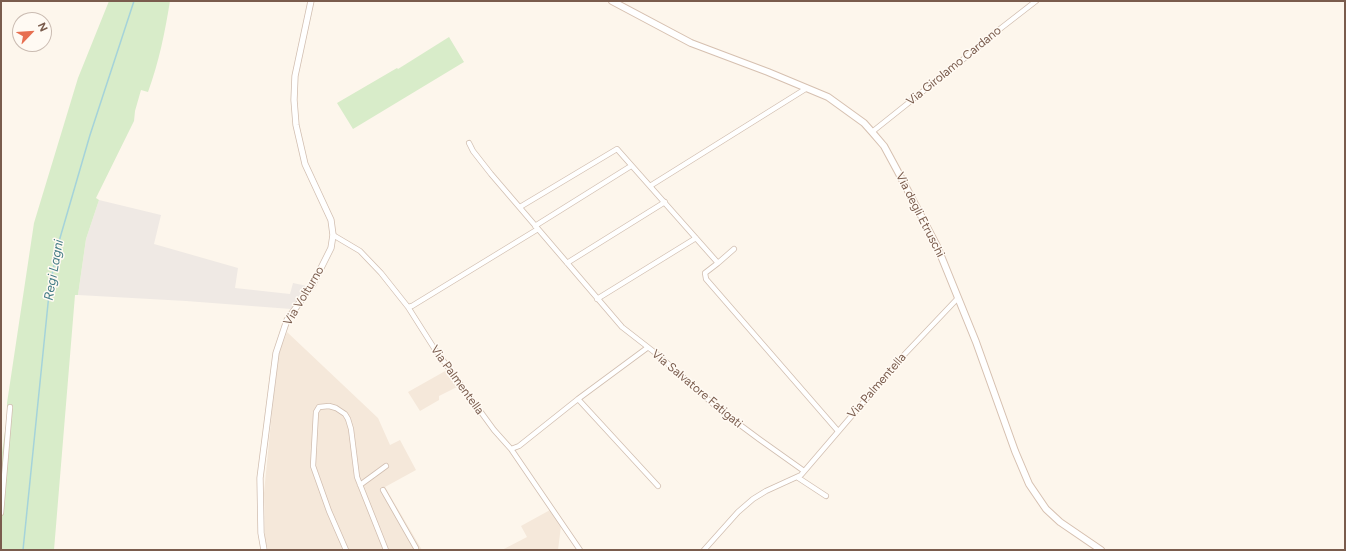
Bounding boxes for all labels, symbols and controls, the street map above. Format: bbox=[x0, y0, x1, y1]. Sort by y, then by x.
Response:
north arrow bbox=[12, 12, 52, 52]
text: N bbox=[35, 21, 50, 34]
street label: Via Girolamo Cardano bbox=[904, 23, 1004, 109]
street label: Via degli Etruschi bbox=[892, 170, 948, 260]
water label: Regi Lagni bbox=[41, 238, 67, 302]
street label: Via Volturno bbox=[281, 264, 327, 328]
street label: Via Palmentella bbox=[427, 343, 487, 417]
street label: Via Salvatore Fatigati bbox=[649, 347, 745, 431]
street label: Via Palmentella bbox=[845, 350, 909, 422]

